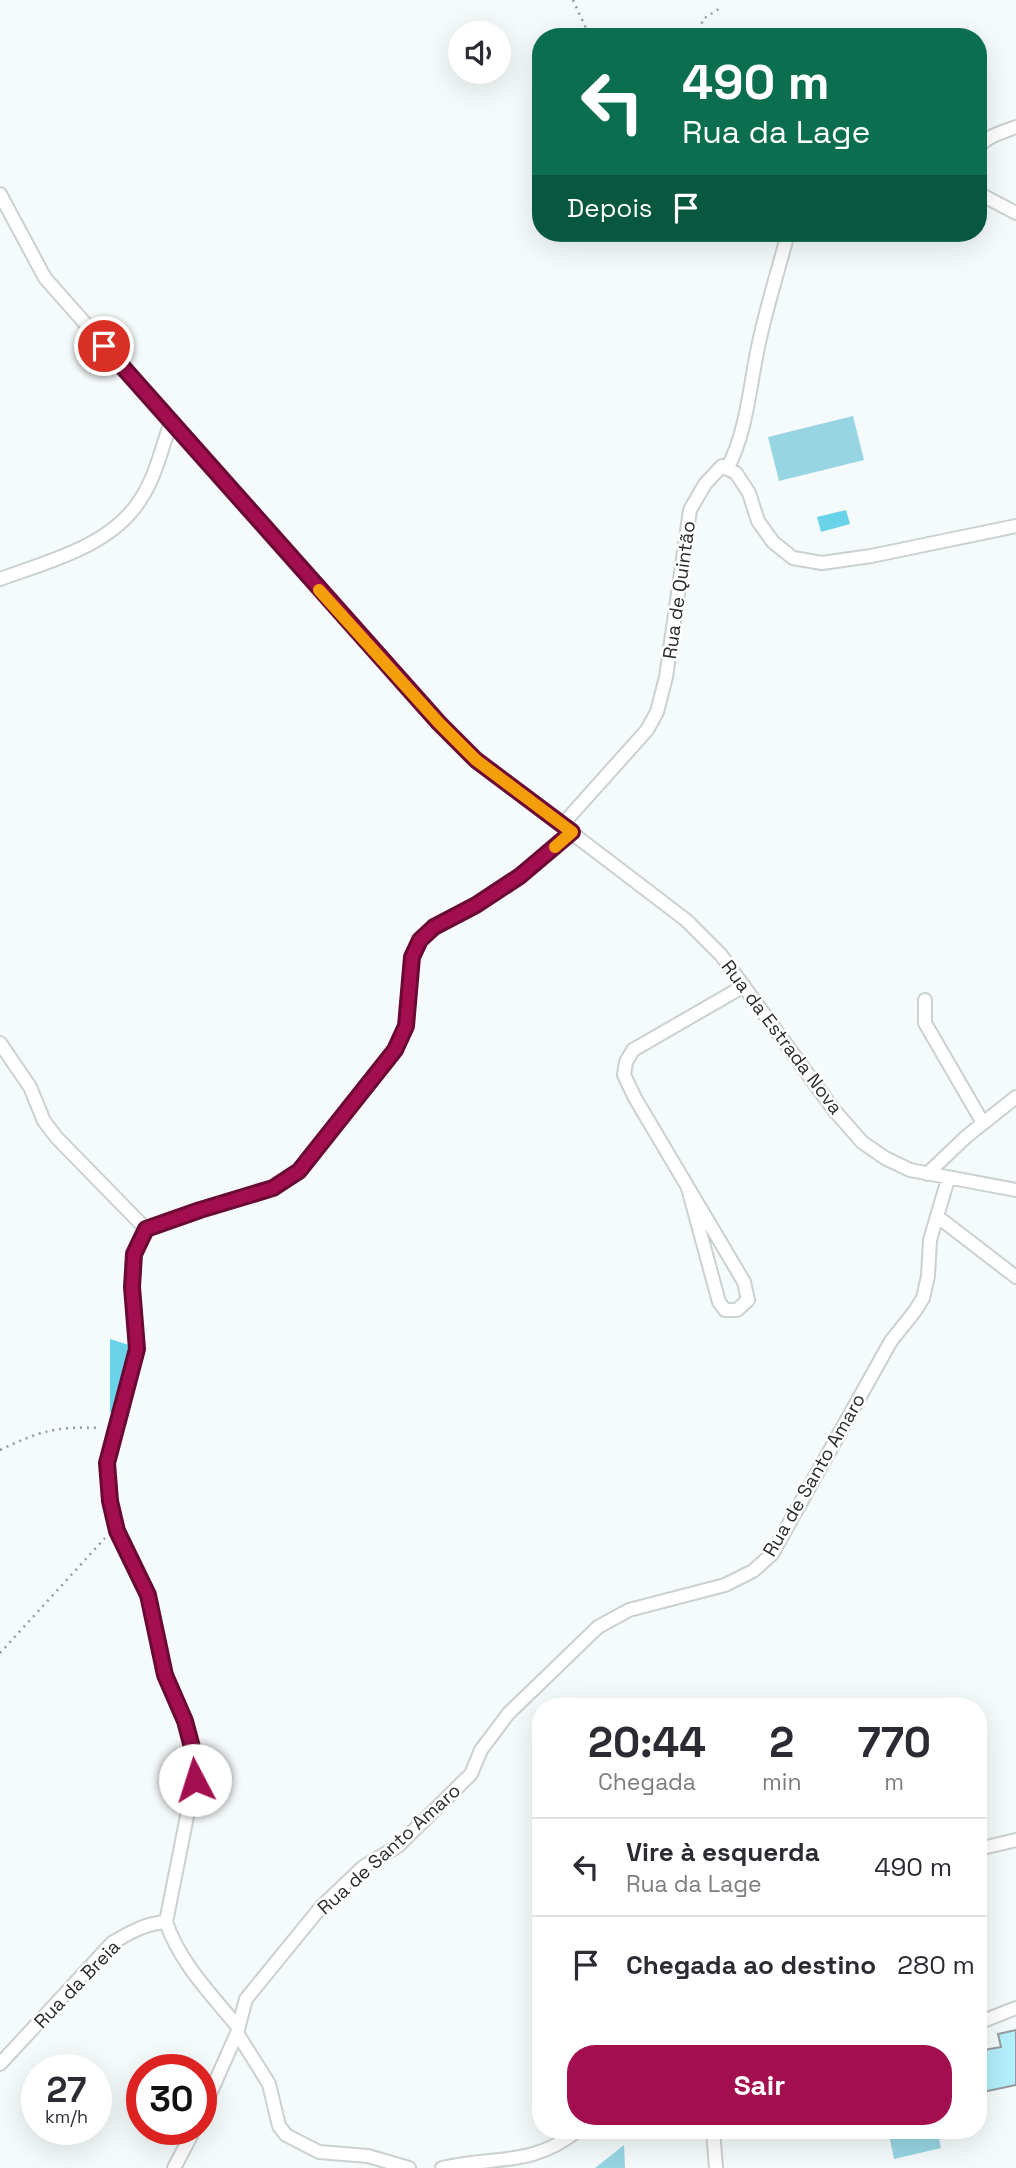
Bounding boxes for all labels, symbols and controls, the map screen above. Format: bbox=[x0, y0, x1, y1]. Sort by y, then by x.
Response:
map controls bbox=[448, 21, 511, 84]
button: sound bbox=[448, 21, 511, 84]
text: 490 m bbox=[682, 51, 830, 113]
icon: left bbox=[567, 56, 658, 147]
text: Rua da Lage bbox=[682, 112, 871, 152]
icon: arrive bbox=[667, 189, 705, 227]
text: Depois bbox=[567, 191, 653, 225]
pin bbox=[74, 316, 134, 376]
icon: arrive bbox=[85, 327, 123, 365]
street label: Rua de Quintão bbox=[657, 519, 701, 661]
street label: Rua da Estrada Nova bbox=[716, 955, 848, 1119]
street label: Rua de Santo Amaro bbox=[757, 1389, 871, 1561]
text: 20:44 bbox=[588, 1716, 706, 1769]
text: 2 bbox=[769, 1716, 794, 1769]
text: 770 bbox=[857, 1716, 931, 1769]
position arrow bbox=[158, 1743, 232, 1817]
text: Chegada bbox=[598, 1767, 696, 1797]
text: min bbox=[762, 1767, 802, 1797]
text: m bbox=[884, 1767, 904, 1797]
street label: Rua de Santo Amaro bbox=[312, 1778, 466, 1920]
text: Vire à esquerda bbox=[626, 1835, 820, 1869]
icon: left bbox=[567, 1848, 605, 1886]
text: 490 m bbox=[874, 1850, 952, 1884]
text: Rua da Lage bbox=[626, 1869, 762, 1899]
street label: Rua da Breia bbox=[29, 1934, 126, 2034]
icon: arrive bbox=[567, 1946, 605, 1984]
text: Chegada ao destino bbox=[626, 1948, 876, 1982]
text: 280 m bbox=[897, 1948, 975, 1982]
button: Sair bbox=[567, 2045, 952, 2125]
speed limit sign: 30 bbox=[126, 2054, 217, 2145]
text: 27 bbox=[47, 2068, 86, 2112]
text: km/h bbox=[45, 2105, 88, 2128]

